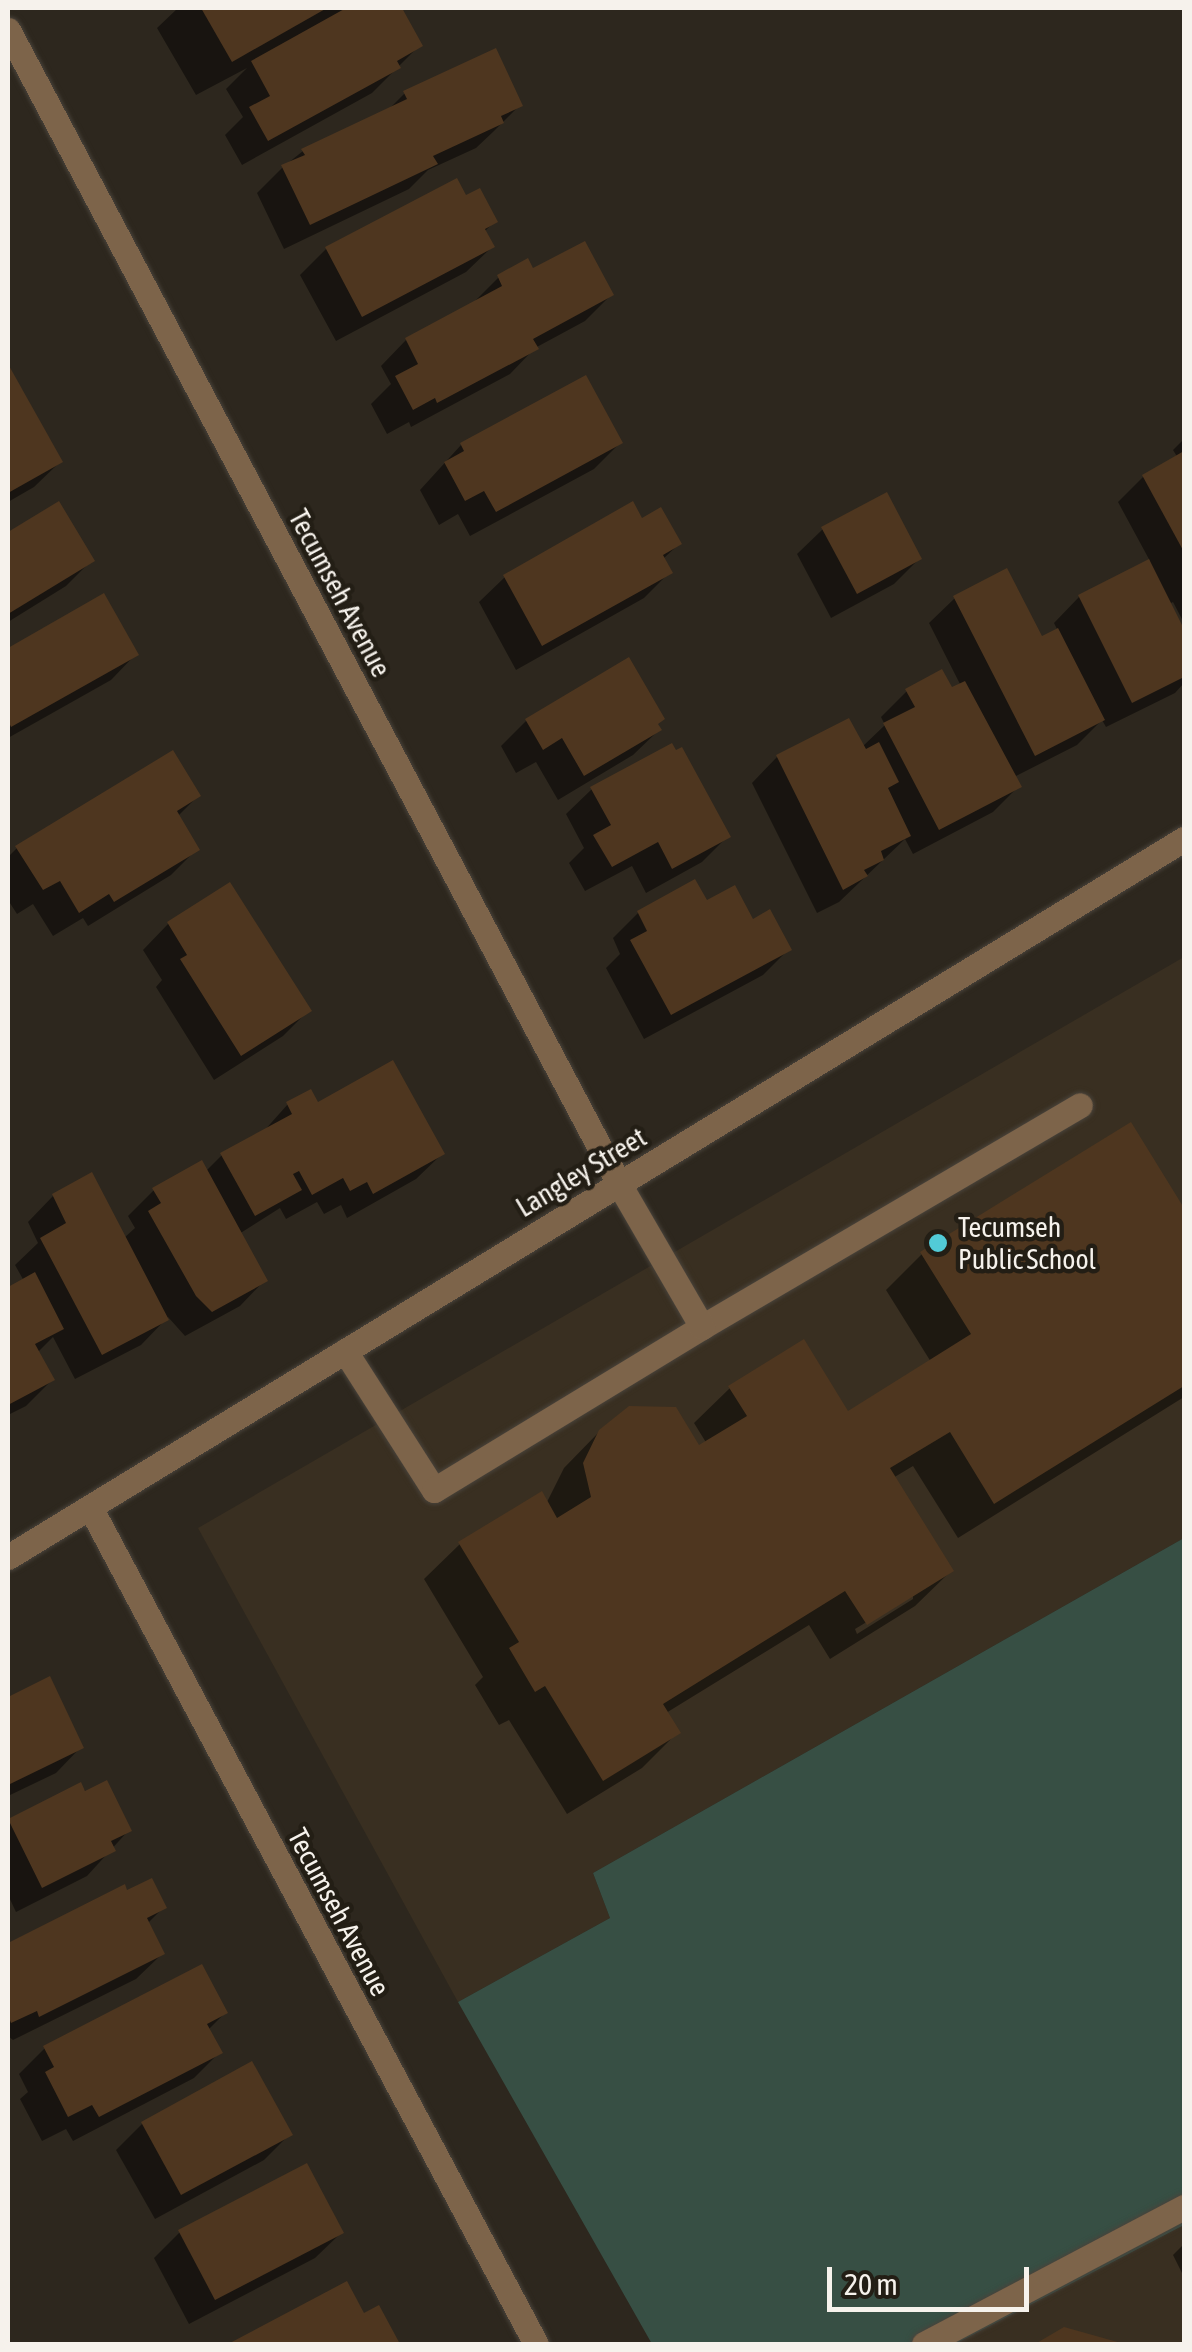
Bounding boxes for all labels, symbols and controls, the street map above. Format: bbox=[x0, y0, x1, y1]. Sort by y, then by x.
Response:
street label: Tecumseh Avenue bbox=[282, 504, 398, 682]
street label: Langley Street bbox=[510, 1120, 652, 1224]
place label: Tecumseh Public School bbox=[958, 1210, 1096, 1276]
marker: Tecumseh Public School bbox=[927, 1232, 949, 1254]
street label: Tecumseh Avenue bbox=[281, 1823, 397, 2001]
scale bar bbox=[832, 2247, 1034, 2309]
text: 20 m bbox=[844, 2267, 898, 2301]

